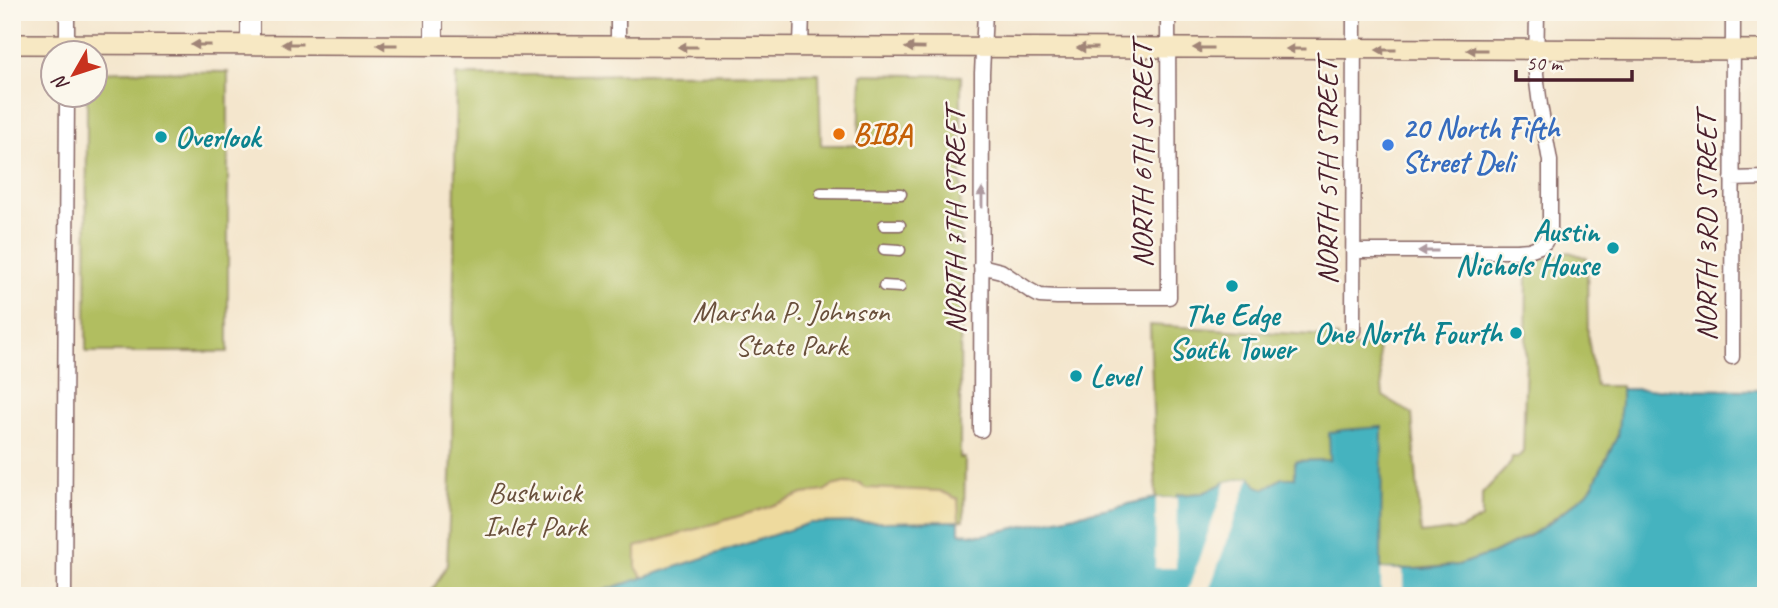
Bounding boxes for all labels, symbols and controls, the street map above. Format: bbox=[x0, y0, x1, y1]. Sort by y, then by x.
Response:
street label: NORTH 6TH STREET bbox=[1123, 35, 1161, 268]
north arrow bbox=[38, 38, 108, 108]
scale bar bbox=[1516, 38, 1631, 82]
one-way arrow bbox=[190, 39, 212, 51]
one-way arrow bbox=[281, 39, 303, 50]
one-way arrow bbox=[375, 39, 397, 50]
one-way arrow bbox=[676, 41, 698, 53]
one-way arrow bbox=[904, 42, 926, 53]
one-way arrow bbox=[1076, 42, 1098, 54]
one-way arrow bbox=[1191, 42, 1213, 54]
one-way arrow bbox=[1284, 43, 1306, 55]
one-way arrow bbox=[1375, 44, 1397, 56]
one-way arrow bbox=[1466, 44, 1488, 56]
text: 50 m bbox=[1526, 50, 1564, 76]
street label: NORTH 5TH STREET bbox=[1308, 52, 1346, 285]
text: N bbox=[47, 69, 75, 96]
street label: NORTH 7TH STREET bbox=[936, 101, 974, 334]
street label: NORTH 3RD STREET bbox=[1687, 106, 1725, 341]
place label: 20 North Fifth Street Deli bbox=[1402, 109, 1561, 181]
place label: BIBA bbox=[853, 115, 913, 153]
place label: Overlook bbox=[175, 118, 263, 156]
marker: BIBA bbox=[831, 126, 847, 142]
marker: Overlook bbox=[153, 129, 169, 145]
marker: 20 North Fifth Street Deli bbox=[1380, 137, 1396, 153]
one-way arrow bbox=[976, 186, 987, 208]
place label: Austin Nichols House bbox=[1455, 212, 1601, 284]
marker: Austin Nichols House bbox=[1605, 240, 1621, 256]
one-way arrow bbox=[1417, 245, 1439, 257]
marker: The Edge South Tower bbox=[1224, 278, 1240, 294]
park label: Marsha P. Johnson State Park bbox=[693, 292, 891, 364]
place label: The Edge South Tower bbox=[1169, 296, 1298, 368]
place label: One North Fourth bbox=[1314, 314, 1504, 352]
marker: One North Fourth bbox=[1508, 325, 1524, 341]
place label: Level bbox=[1090, 357, 1144, 395]
marker: Level bbox=[1068, 368, 1084, 384]
park label: Bushwick Inlet Park bbox=[483, 473, 589, 545]

